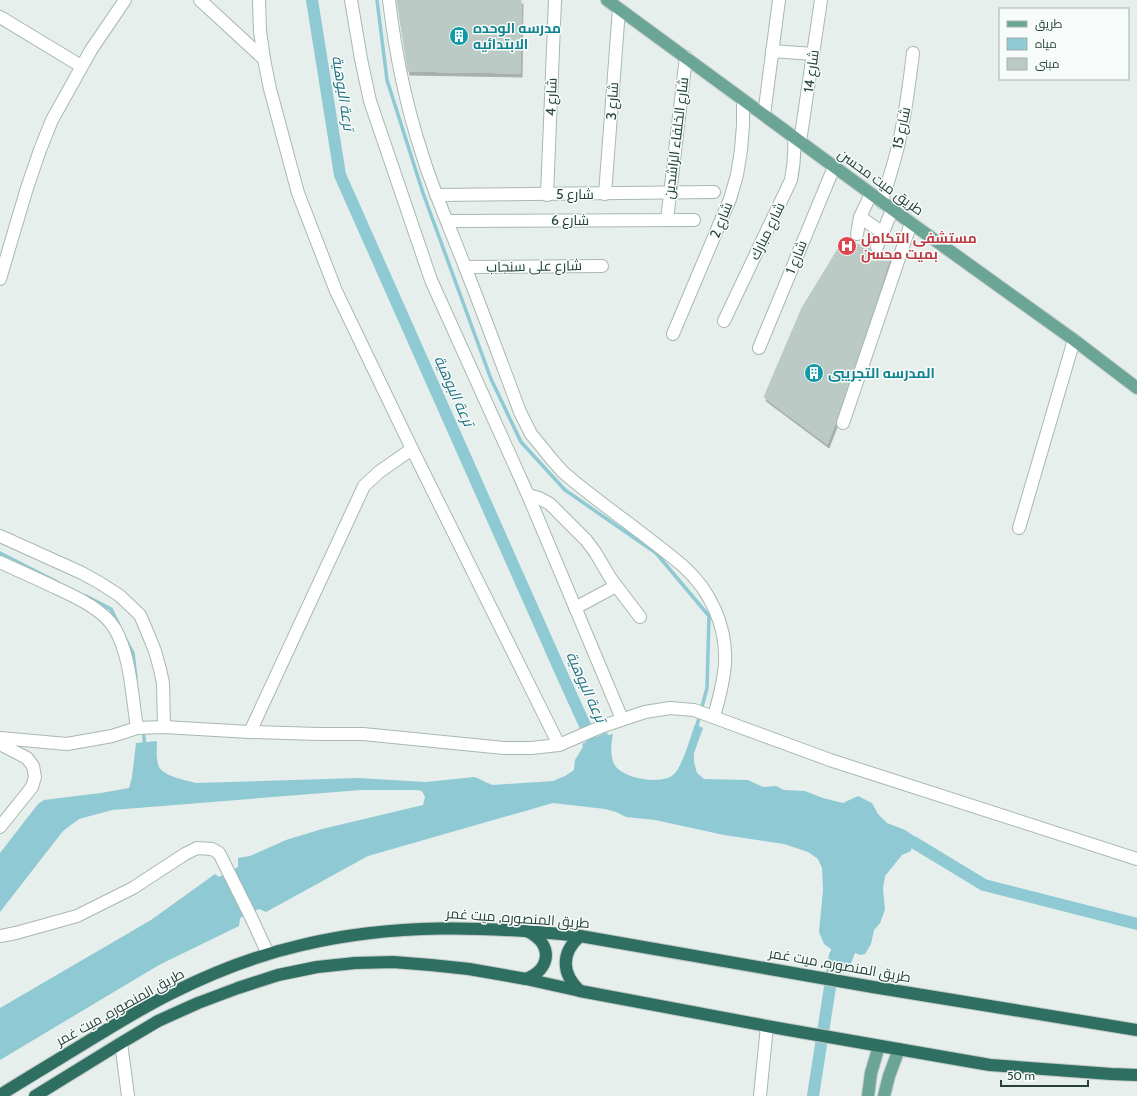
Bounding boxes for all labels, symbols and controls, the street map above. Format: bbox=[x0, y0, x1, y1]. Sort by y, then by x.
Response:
legend bbox=[999, 8, 1129, 80]
text: طريق bbox=[1035, 16, 1063, 31]
place label: مدرسه الوحده الابتدائيه bbox=[473, 19, 561, 53]
building icon: مدرسه الوحده الابتدائيه bbox=[448, 25, 470, 47]
text: مياه bbox=[1035, 36, 1057, 51]
street label: شارع 14 bbox=[799, 48, 823, 94]
water label: ترعة البوهية bbox=[328, 54, 358, 135]
text: مبنى bbox=[1035, 56, 1060, 71]
street label: شارع الخلفاء الراشدين bbox=[660, 76, 692, 200]
street label: شارع 4 bbox=[541, 78, 561, 116]
street label: شارع 3 bbox=[602, 81, 622, 121]
street label: شارع 15 bbox=[888, 105, 914, 151]
street label: طريق ميت محسن bbox=[835, 145, 927, 219]
street label: شارع 5 bbox=[556, 185, 594, 203]
street label: شارع 2 bbox=[706, 199, 736, 241]
street label: شارع مبارك bbox=[745, 199, 789, 263]
street label: شارع 6 bbox=[551, 211, 589, 229]
place label: مستشفى التكامل بميت محسن bbox=[861, 229, 977, 263]
hospital icon: مستشفى التكامل بميت محسن bbox=[836, 235, 858, 257]
street label: شارع 1 bbox=[781, 237, 811, 277]
street label: شارع على سنجاب bbox=[486, 256, 582, 276]
water label: ترعة البوهية bbox=[430, 353, 479, 432]
building icon: المدرسه التجريبى bbox=[803, 362, 825, 384]
place label: المدرسه التجريبى bbox=[828, 364, 935, 382]
water label: ترعة البوهية bbox=[562, 649, 611, 728]
street label: طريق المنصوره, ميت غمر bbox=[445, 904, 590, 932]
street label: طريق المنصوره, ميت غمر bbox=[767, 943, 912, 986]
street label: طريق المنصوره, ميت غمر bbox=[52, 964, 187, 1050]
scale bar bbox=[1001, 1062, 1088, 1088]
text: 50 m bbox=[1007, 1068, 1035, 1083]

